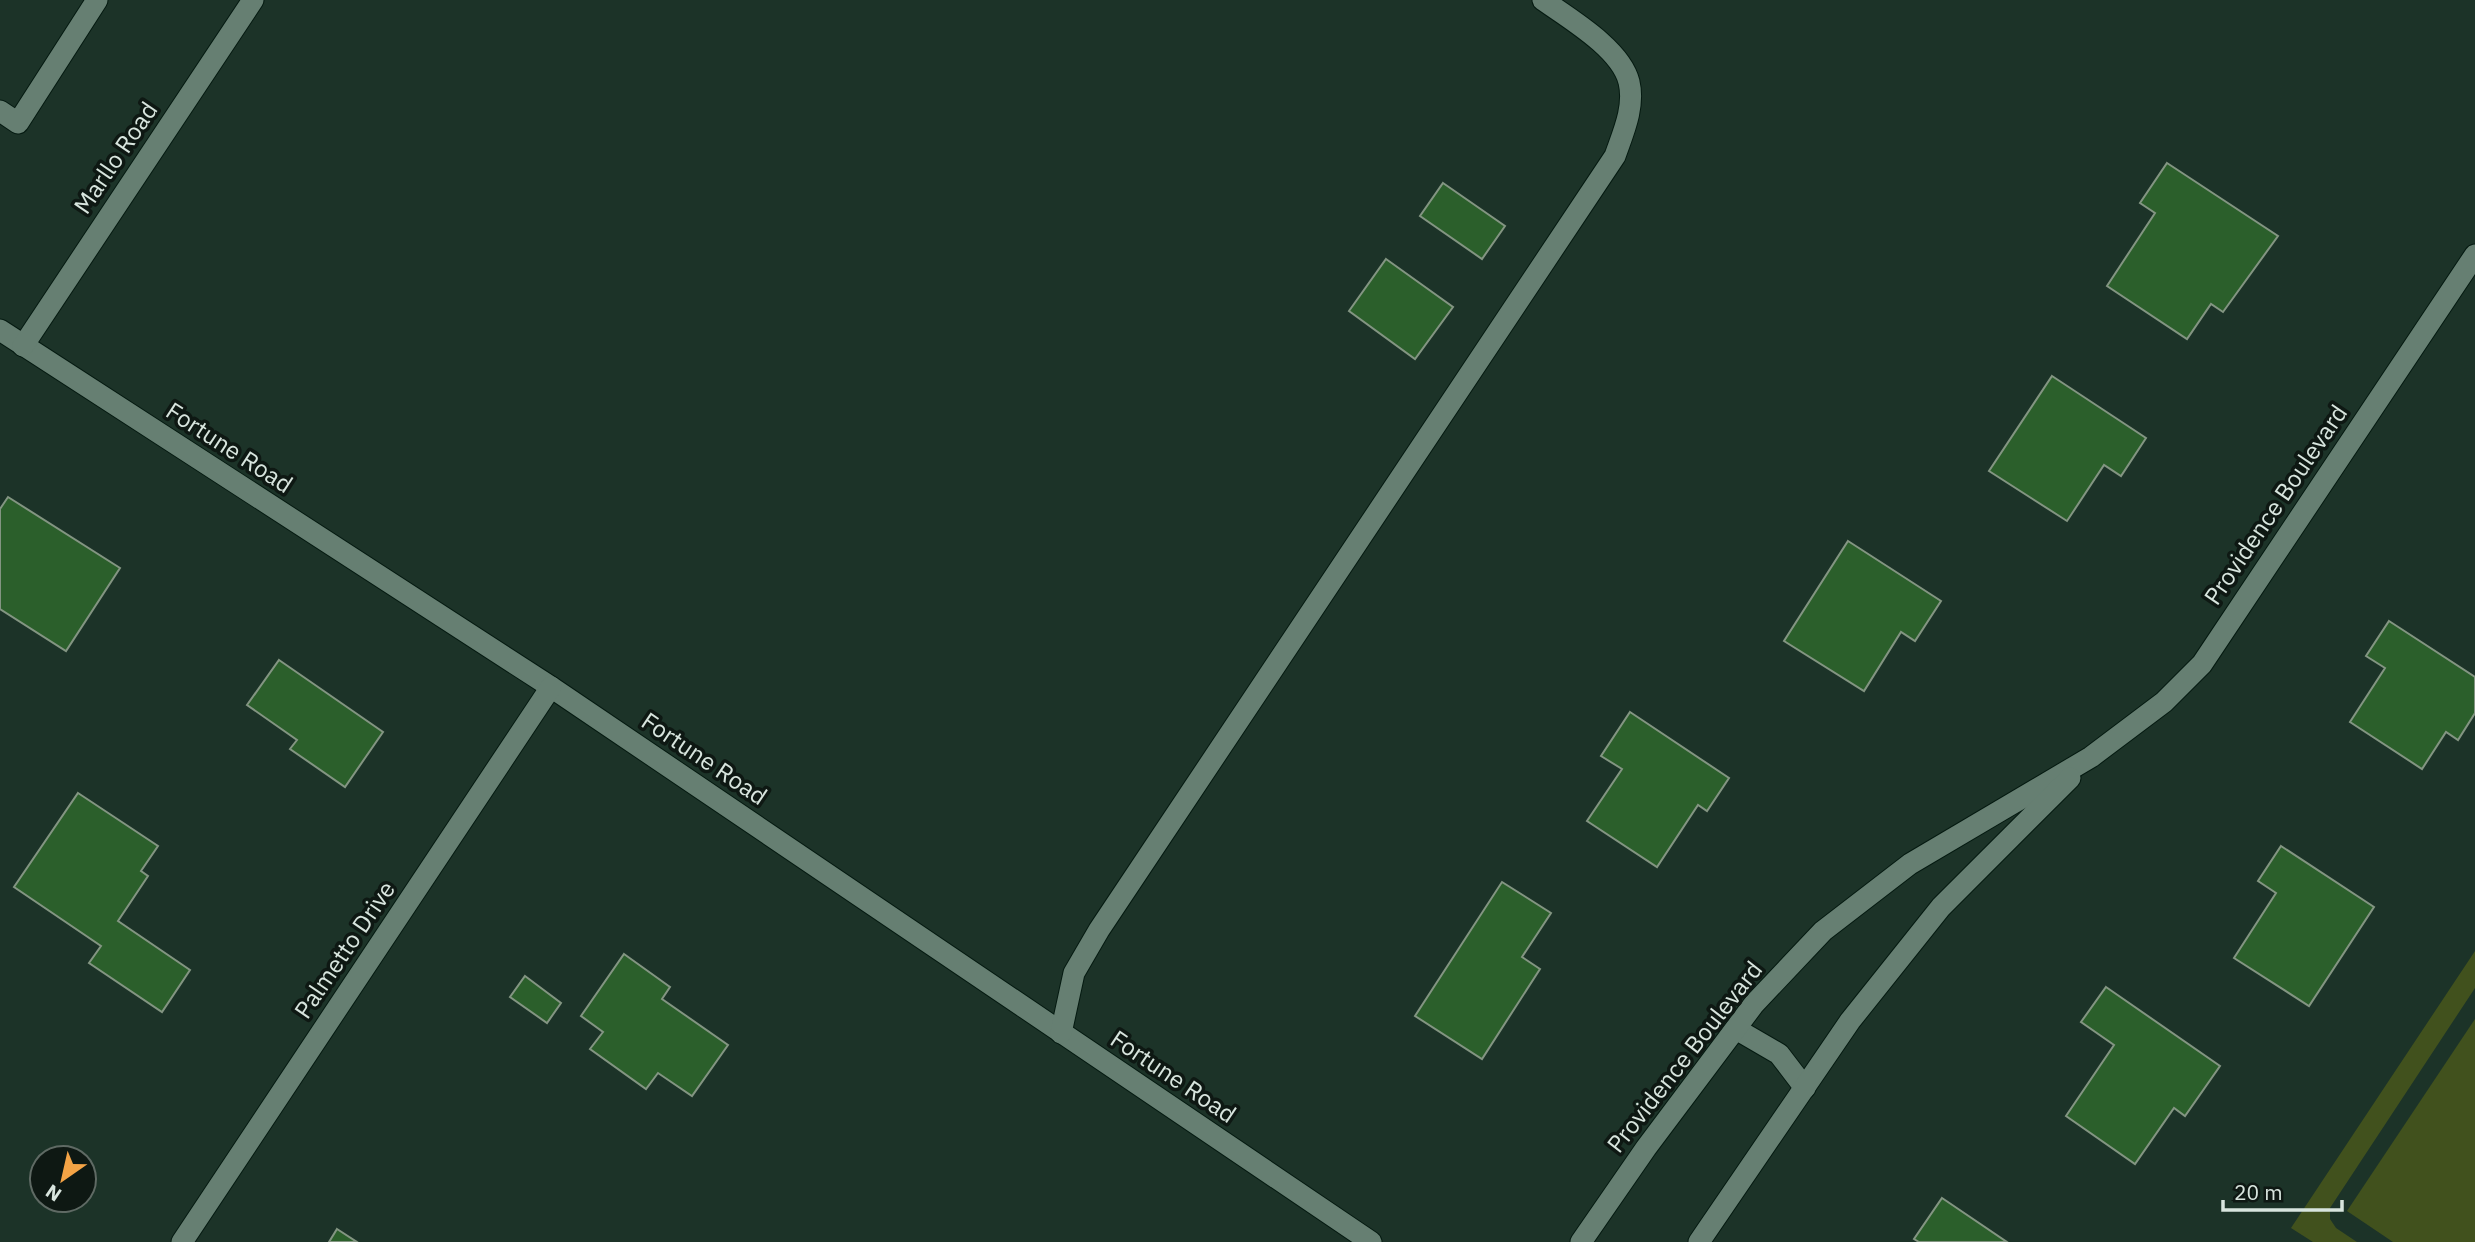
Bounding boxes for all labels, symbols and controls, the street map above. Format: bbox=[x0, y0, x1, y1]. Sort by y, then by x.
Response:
street label: Marllo Road bbox=[66, 95, 164, 220]
street label: Fortune Road bbox=[160, 394, 299, 500]
street label: Providence Boulevard bbox=[2196, 398, 2354, 611]
street label: Fortune Road bbox=[636, 704, 774, 812]
street label: Palmetto Drive bbox=[286, 875, 402, 1024]
street label: Providence Boulevard bbox=[1599, 954, 1769, 1159]
street label: Fortune Road bbox=[1105, 1022, 1243, 1130]
north arrow bbox=[28, 1144, 98, 1214]
scale bar bbox=[2223, 1168, 2342, 1212]
text: 20 m bbox=[2234, 1178, 2283, 1206]
text: N bbox=[41, 1179, 66, 1207]

